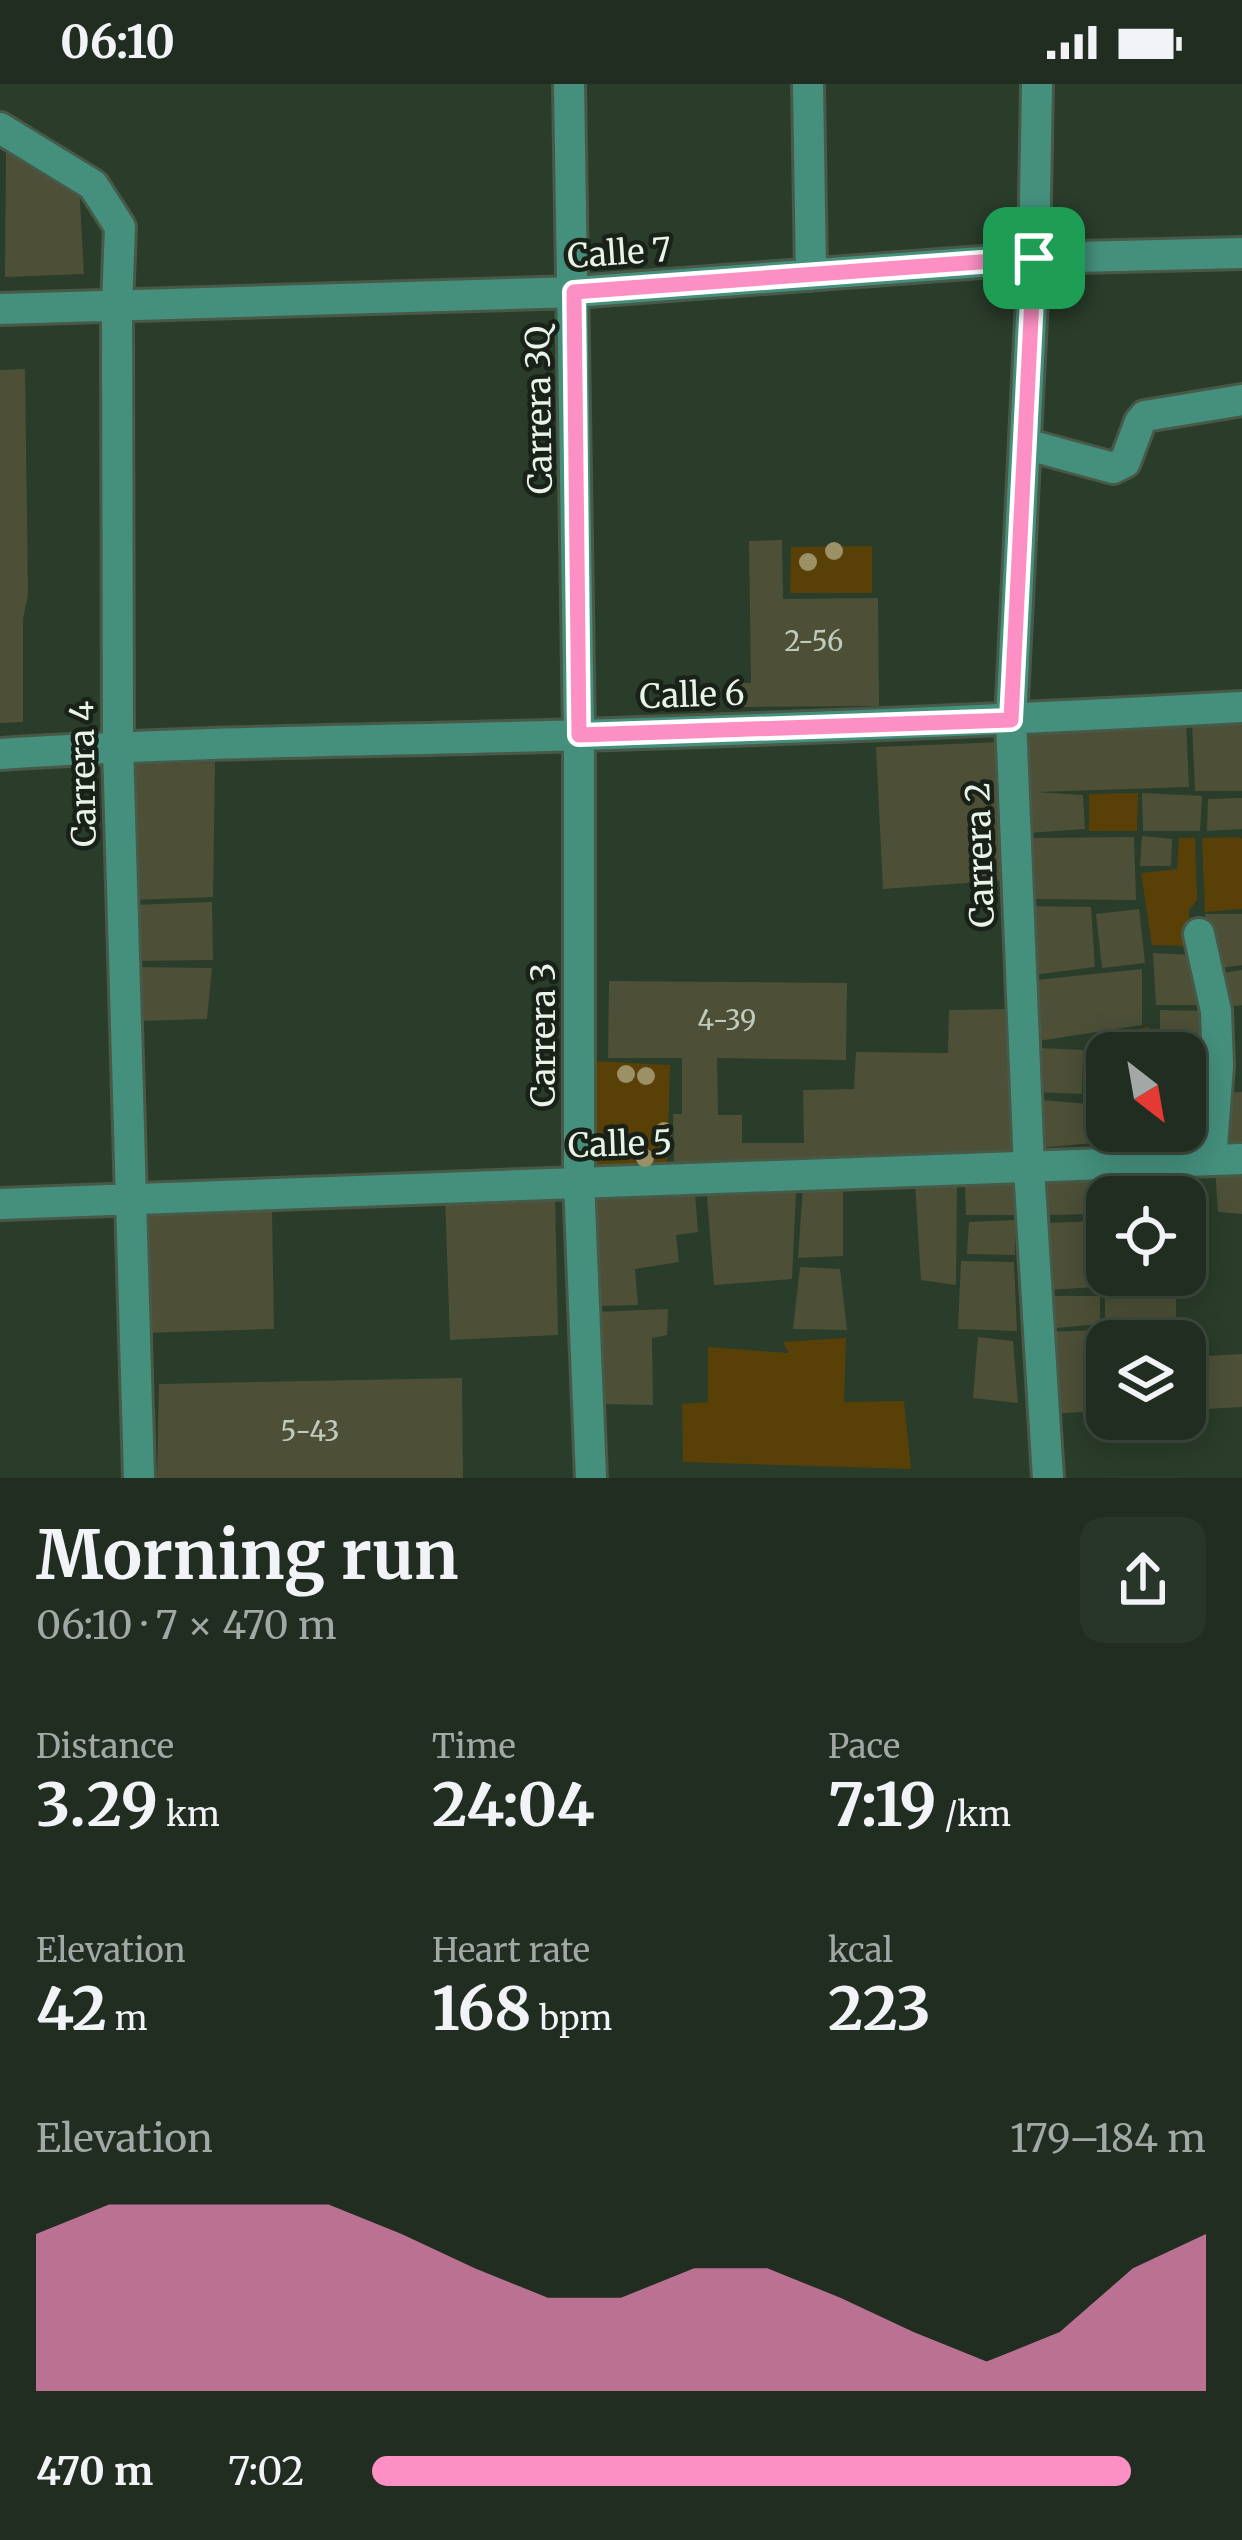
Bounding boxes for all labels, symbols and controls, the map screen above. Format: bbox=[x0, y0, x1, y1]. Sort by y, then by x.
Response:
text: 06:10 bbox=[60, 14, 175, 70]
pin bbox=[983, 207, 1085, 309]
icon: arrive bbox=[1001, 225, 1067, 291]
street label: Calle 7 bbox=[566, 229, 672, 277]
street label: Carrera 3Q bbox=[517, 323, 561, 495]
house number: 2-56 bbox=[785, 624, 843, 658]
street label: Calle 6 bbox=[639, 673, 745, 717]
street label: Carrera 4 bbox=[61, 701, 105, 847]
street label: Carrera 2 bbox=[957, 782, 1003, 928]
street label: Carrera 3 bbox=[523, 963, 564, 1107]
house number: 4-39 bbox=[698, 1003, 756, 1037]
north arrow bbox=[1086, 1032, 1206, 1152]
map controls bbox=[1086, 1032, 1206, 1440]
street label: Calle 5 bbox=[567, 1122, 673, 1166]
button: locate bbox=[1086, 1176, 1206, 1296]
button: layers bbox=[1086, 1320, 1206, 1440]
house number: 5-43 bbox=[281, 1414, 339, 1448]
text: Morning run bbox=[36, 1514, 459, 1597]
button: share bbox=[1080, 1517, 1206, 1643]
text: 06:10 · 7 × 470 m bbox=[36, 1601, 337, 1650]
text: Distance bbox=[36, 1726, 174, 1767]
text: Time bbox=[432, 1726, 516, 1767]
text: Pace bbox=[828, 1726, 900, 1767]
text: 3.29 bbox=[36, 1767, 158, 1842]
text: 24:04 bbox=[432, 1767, 595, 1842]
text: 7:19 bbox=[828, 1767, 937, 1842]
text: km bbox=[158, 1794, 220, 1835]
text: /km bbox=[937, 1794, 1011, 1835]
text: Elevation bbox=[36, 1930, 186, 1971]
text: Heart rate bbox=[432, 1930, 590, 1971]
text: kcal bbox=[828, 1930, 893, 1971]
text: 42 bbox=[36, 1971, 107, 2046]
text: 168 bbox=[432, 1971, 531, 2046]
text: 223 bbox=[828, 1971, 931, 2046]
text: m bbox=[107, 1998, 148, 2039]
text: bpm bbox=[531, 1998, 612, 2039]
text: Elevation bbox=[36, 2114, 213, 2163]
text: 179–184 m bbox=[1010, 2114, 1206, 2163]
text: 470 m bbox=[36, 2447, 153, 2496]
text: 7:02 bbox=[228, 2447, 305, 2496]

